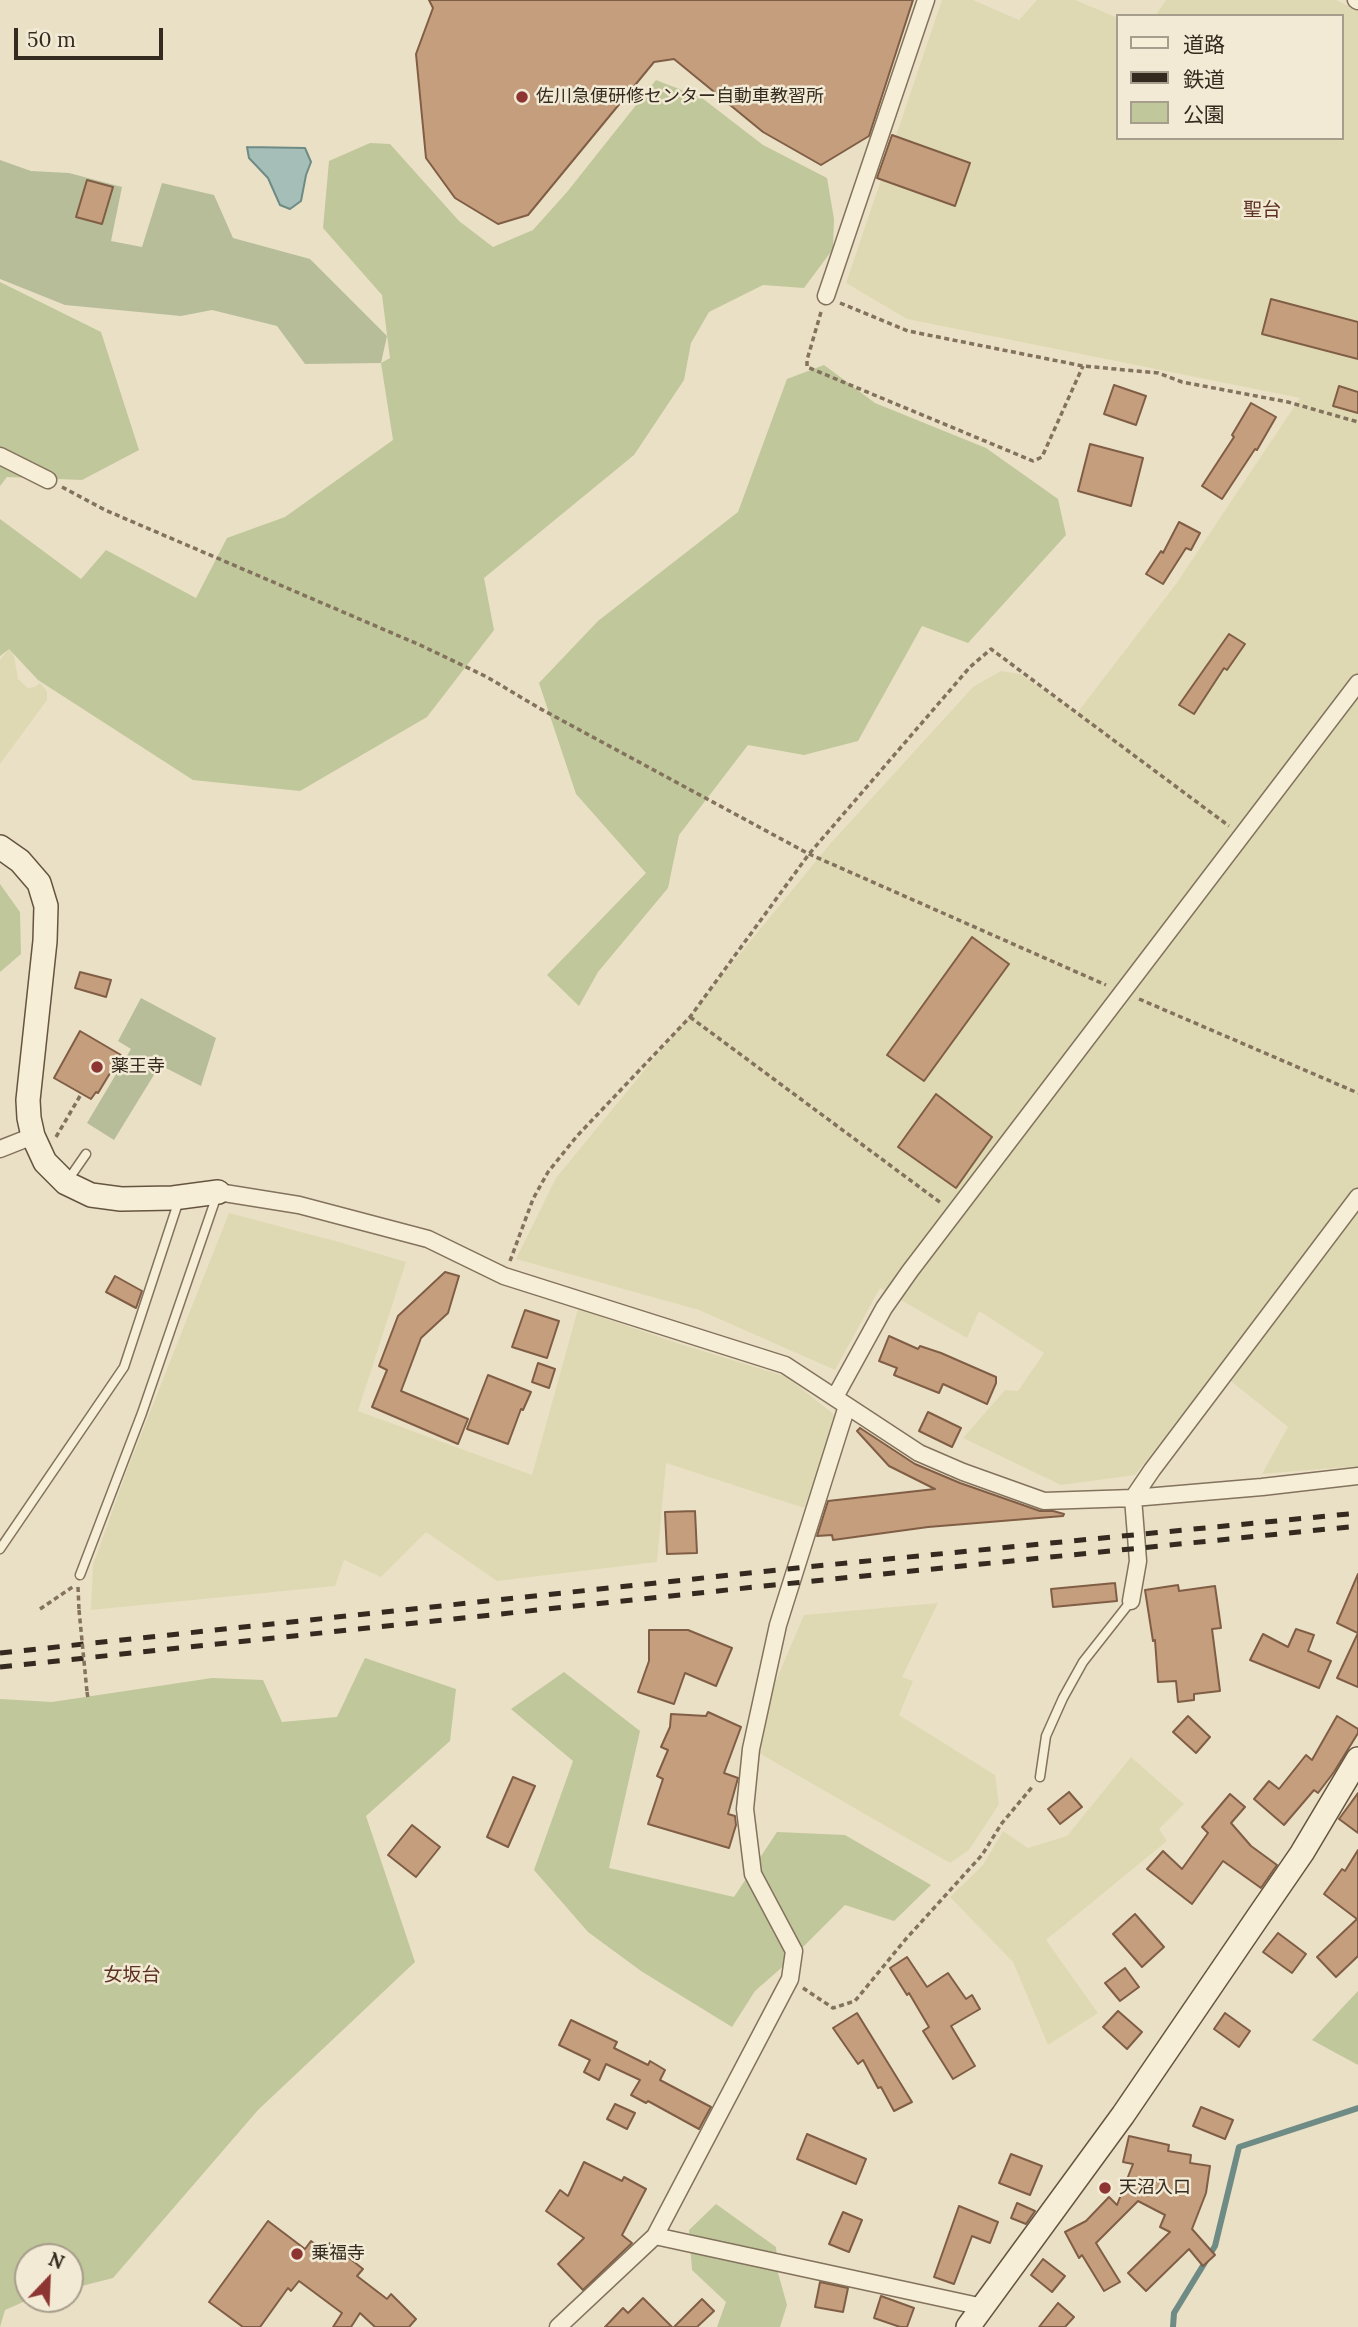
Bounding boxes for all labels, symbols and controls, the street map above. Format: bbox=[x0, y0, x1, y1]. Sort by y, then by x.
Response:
scale bar bbox=[18, 14, 166, 58]
legend bbox=[1116, 14, 1344, 140]
text: 50 m bbox=[27, 26, 76, 53]
text: 道路 bbox=[1183, 31, 1225, 58]
text: 鉄道 bbox=[1183, 66, 1225, 93]
place label: 佐川急便研修センター自動車教習所 bbox=[536, 86, 824, 108]
marker: 佐川急便研修センター自動車教習所 bbox=[514, 89, 530, 105]
text: 公園 bbox=[1183, 101, 1225, 128]
district label: 聖台 bbox=[1243, 200, 1281, 222]
place label: 薬王寺 bbox=[111, 1056, 165, 1078]
marker: 薬王寺 bbox=[89, 1059, 105, 1075]
district label: 女坂台 bbox=[104, 1965, 160, 1987]
place label: 天沼入口 bbox=[1119, 2177, 1191, 2199]
marker: 天沼入口 bbox=[1097, 2180, 1113, 2196]
north arrow bbox=[14, 2243, 84, 2313]
place label: 乗福寺 bbox=[311, 2243, 365, 2265]
marker: 乗福寺 bbox=[289, 2246, 305, 2262]
text: N bbox=[45, 2247, 68, 2274]

